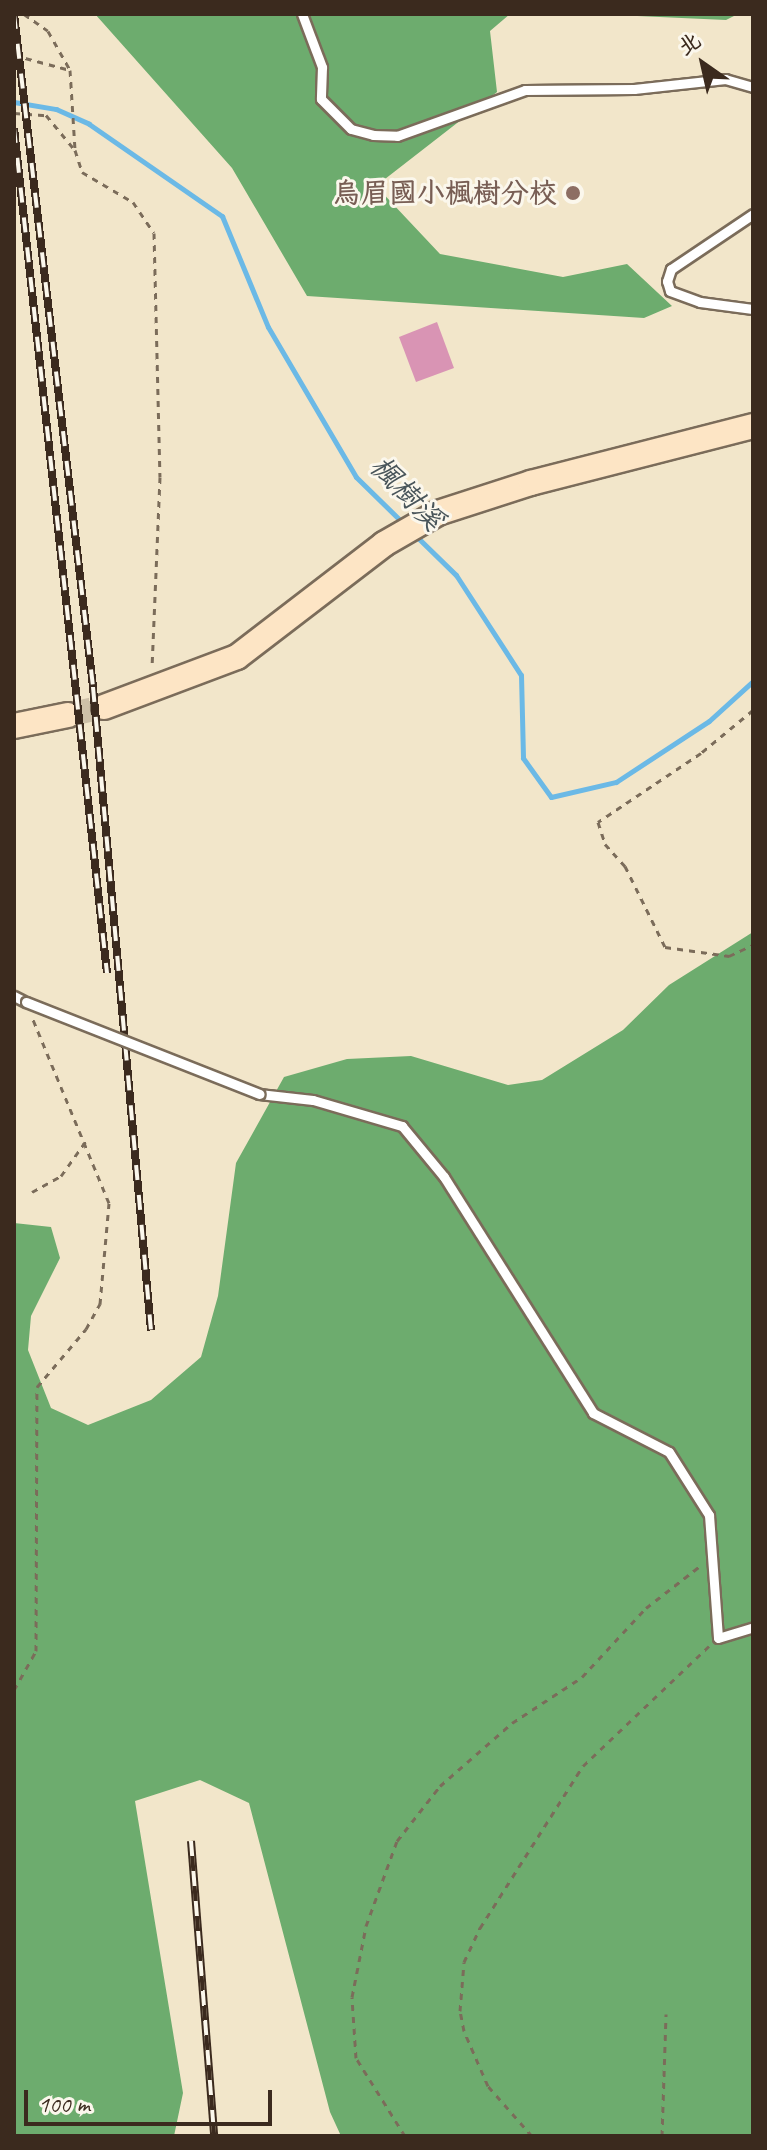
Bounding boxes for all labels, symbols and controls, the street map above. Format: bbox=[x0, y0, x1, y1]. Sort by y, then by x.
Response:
north arrow bbox=[663, 24, 743, 104]
text: 北 bbox=[673, 26, 707, 62]
place label: 烏眉國小楓樹分校 bbox=[333, 176, 557, 210]
marker: 烏眉國小楓樹分校 bbox=[564, 184, 582, 202]
water label: 楓樹溪 bbox=[363, 448, 451, 538]
scale bar bbox=[28, 2074, 276, 2124]
text: 100 m bbox=[38, 2089, 90, 2119]

